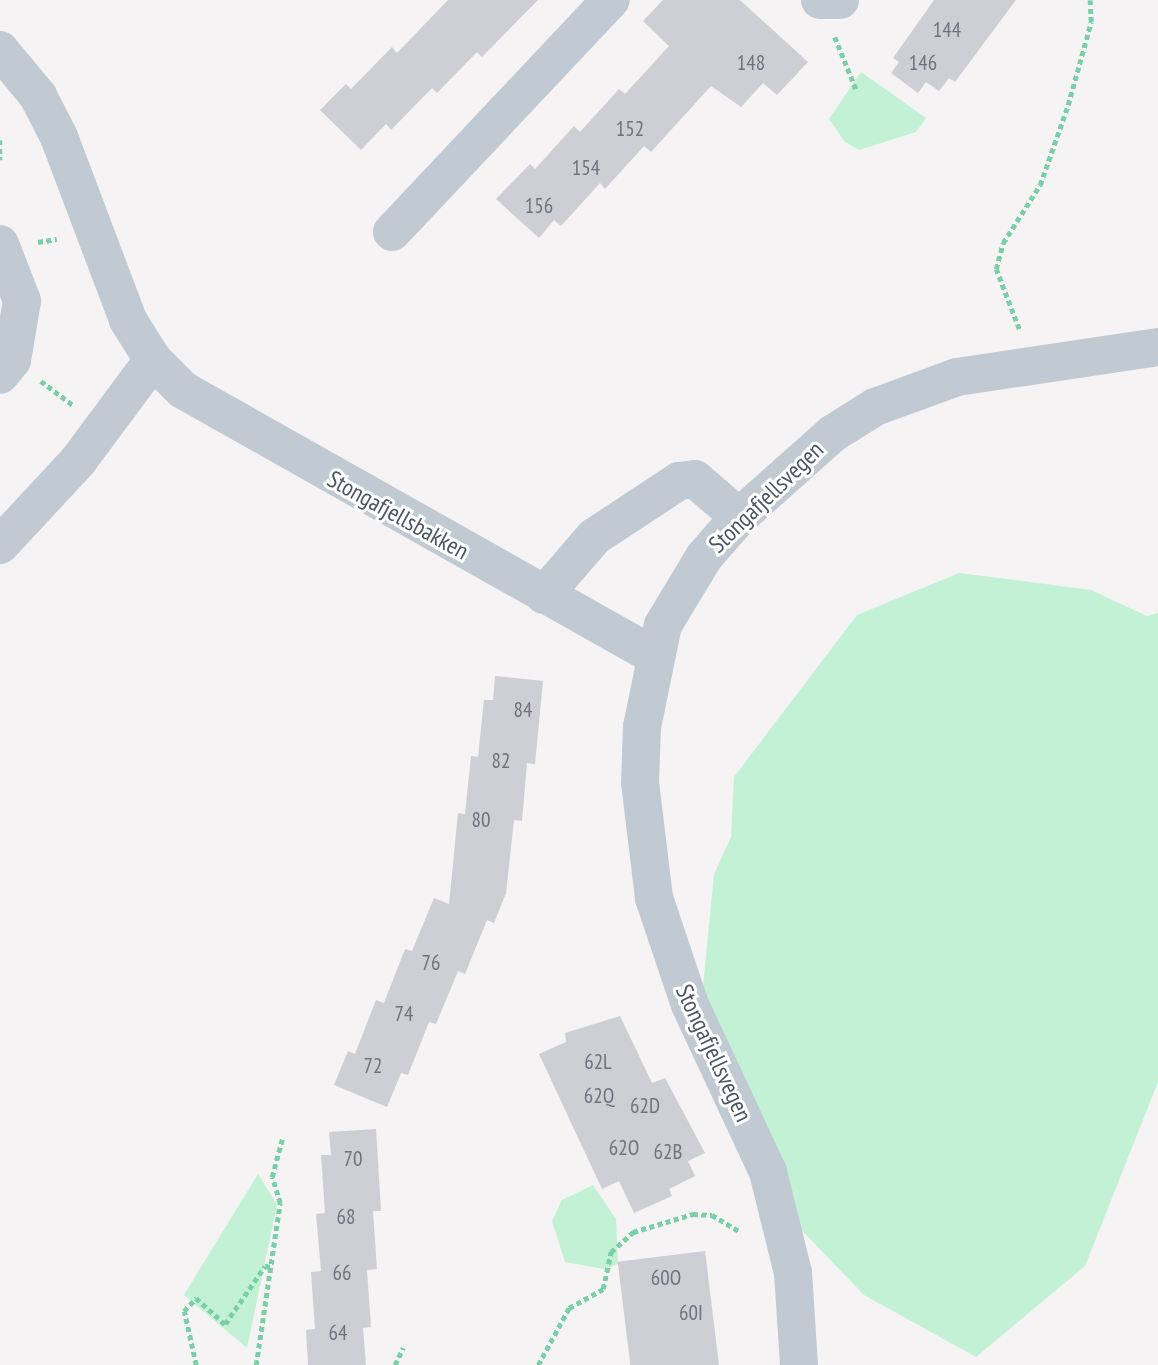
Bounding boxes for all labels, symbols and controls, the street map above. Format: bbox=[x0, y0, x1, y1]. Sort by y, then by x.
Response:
house number: 144 bbox=[933, 17, 961, 43]
house number: 148 bbox=[737, 50, 765, 76]
house number: 146 bbox=[909, 50, 937, 76]
house number: 152 bbox=[616, 116, 644, 142]
house number: 154 bbox=[572, 155, 600, 181]
house number: 156 bbox=[525, 193, 553, 219]
street label: Stongafjellsvegen bbox=[703, 435, 829, 559]
street label: Stongafjellsbakken bbox=[322, 464, 474, 566]
house number: 84 bbox=[514, 697, 532, 723]
house number: 82 bbox=[492, 748, 510, 774]
house number: 80 bbox=[472, 807, 490, 833]
house number: 76 bbox=[422, 950, 440, 976]
street label: Stongafjellsvegen bbox=[670, 980, 758, 1126]
house number: 74 bbox=[395, 1001, 413, 1027]
house number: 62L bbox=[584, 1049, 612, 1075]
house number: 72 bbox=[364, 1053, 382, 1079]
house number: 62Q bbox=[584, 1083, 614, 1109]
house number: 62D bbox=[630, 1093, 660, 1119]
house number: 62O bbox=[609, 1135, 639, 1161]
house number: 62B bbox=[654, 1139, 682, 1165]
house number: 70 bbox=[344, 1146, 362, 1172]
house number: 68 bbox=[337, 1204, 355, 1230]
house number: 66 bbox=[333, 1260, 351, 1286]
house number: 60O bbox=[651, 1265, 681, 1291]
house number: 60I bbox=[679, 1300, 703, 1326]
house number: 64 bbox=[329, 1320, 347, 1346]

